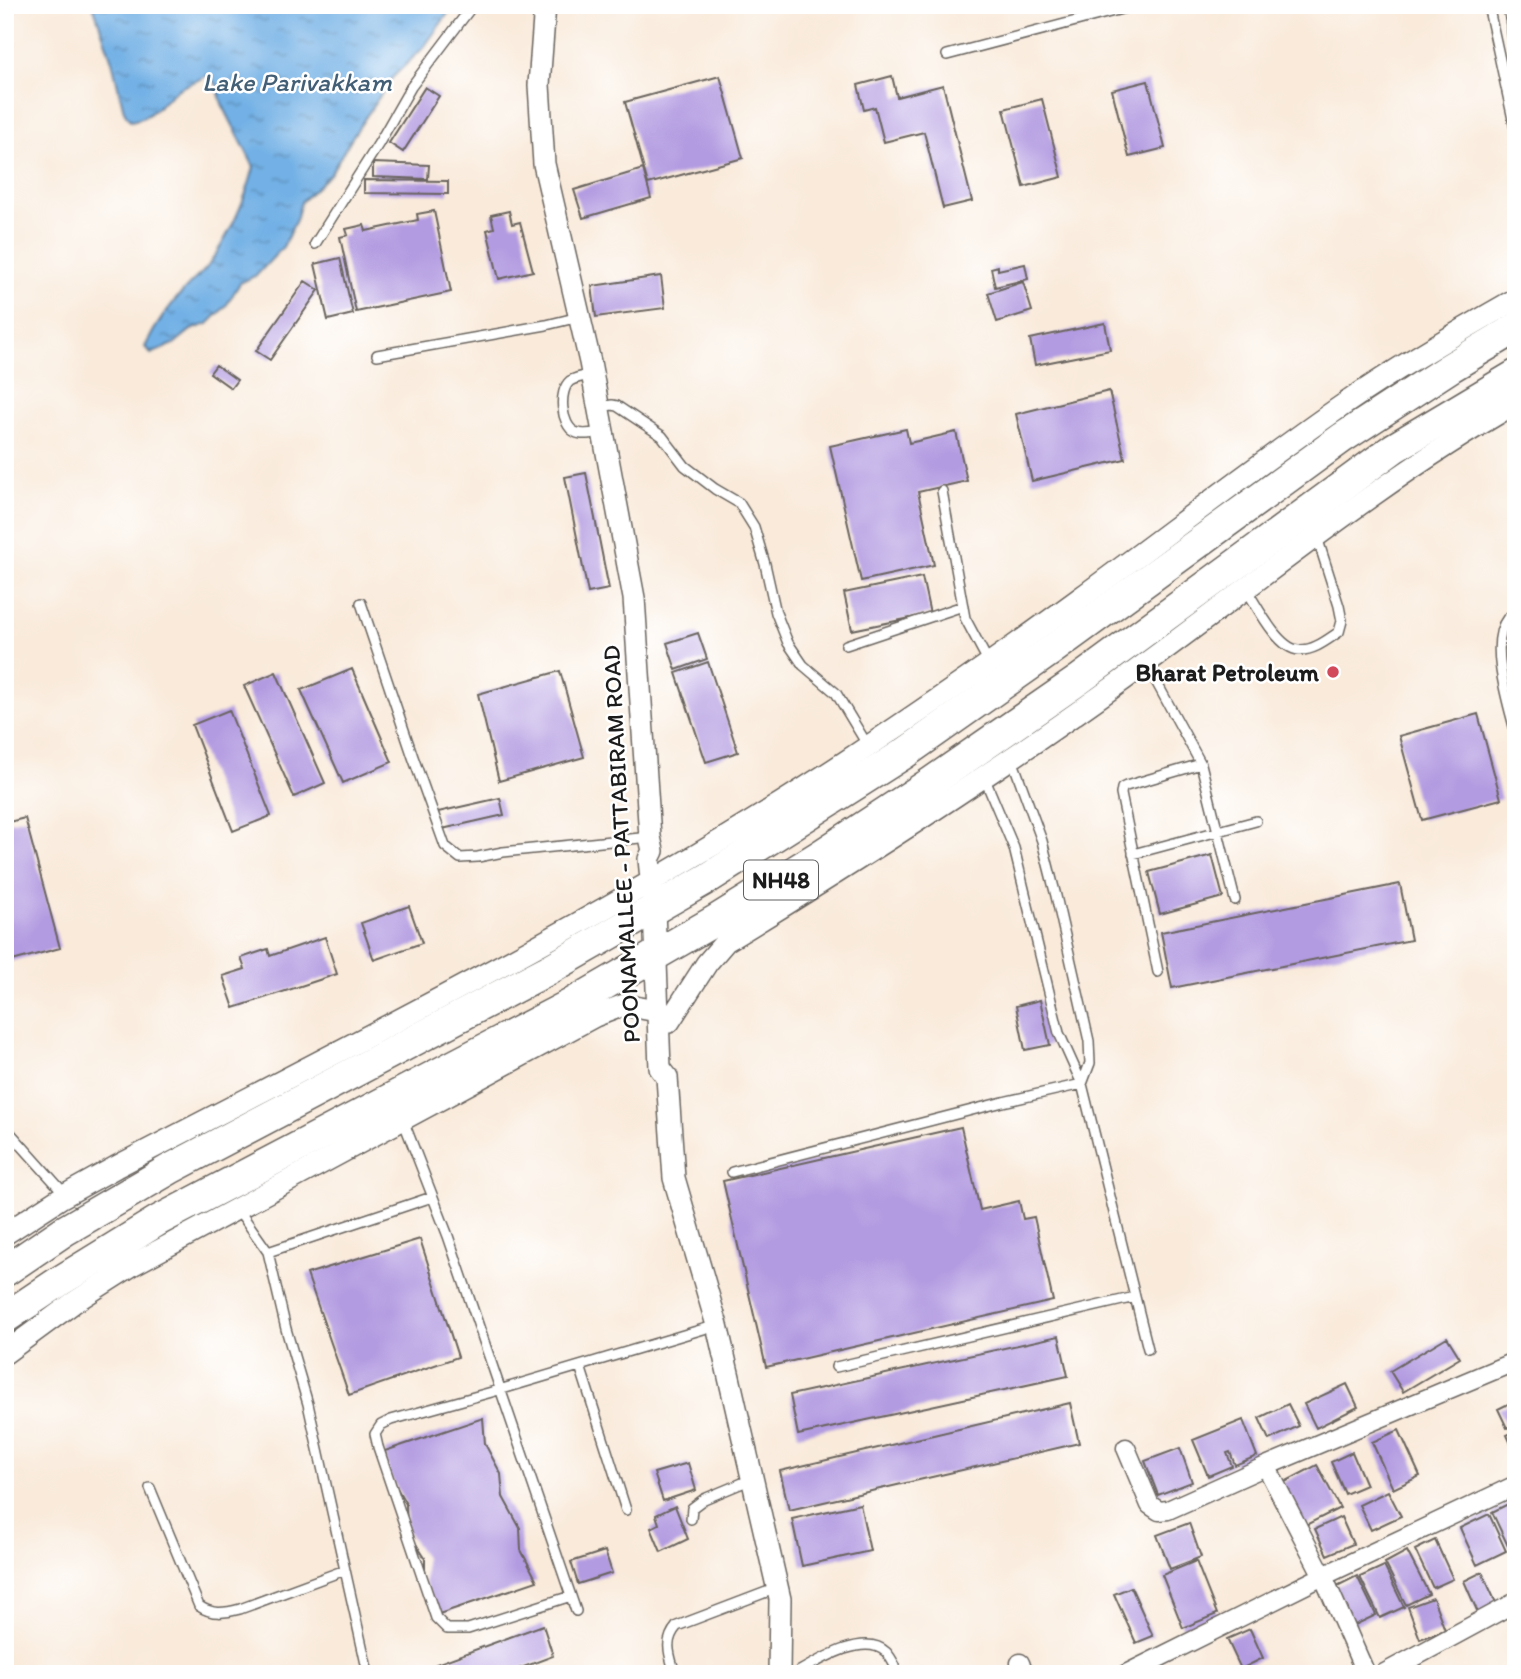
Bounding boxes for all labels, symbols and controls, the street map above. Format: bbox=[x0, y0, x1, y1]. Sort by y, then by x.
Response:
water label: Lake Parivakkam bbox=[202, 66, 392, 98]
street label: POONAMALLEE - PATTABIRAM ROAD bbox=[596, 644, 646, 1044]
place label: Bharat Petroleum bbox=[1135, 658, 1320, 687]
marker: Bharat Petroleum bbox=[1325, 664, 1341, 680]
road number: NH48 bbox=[744, 860, 818, 900]

